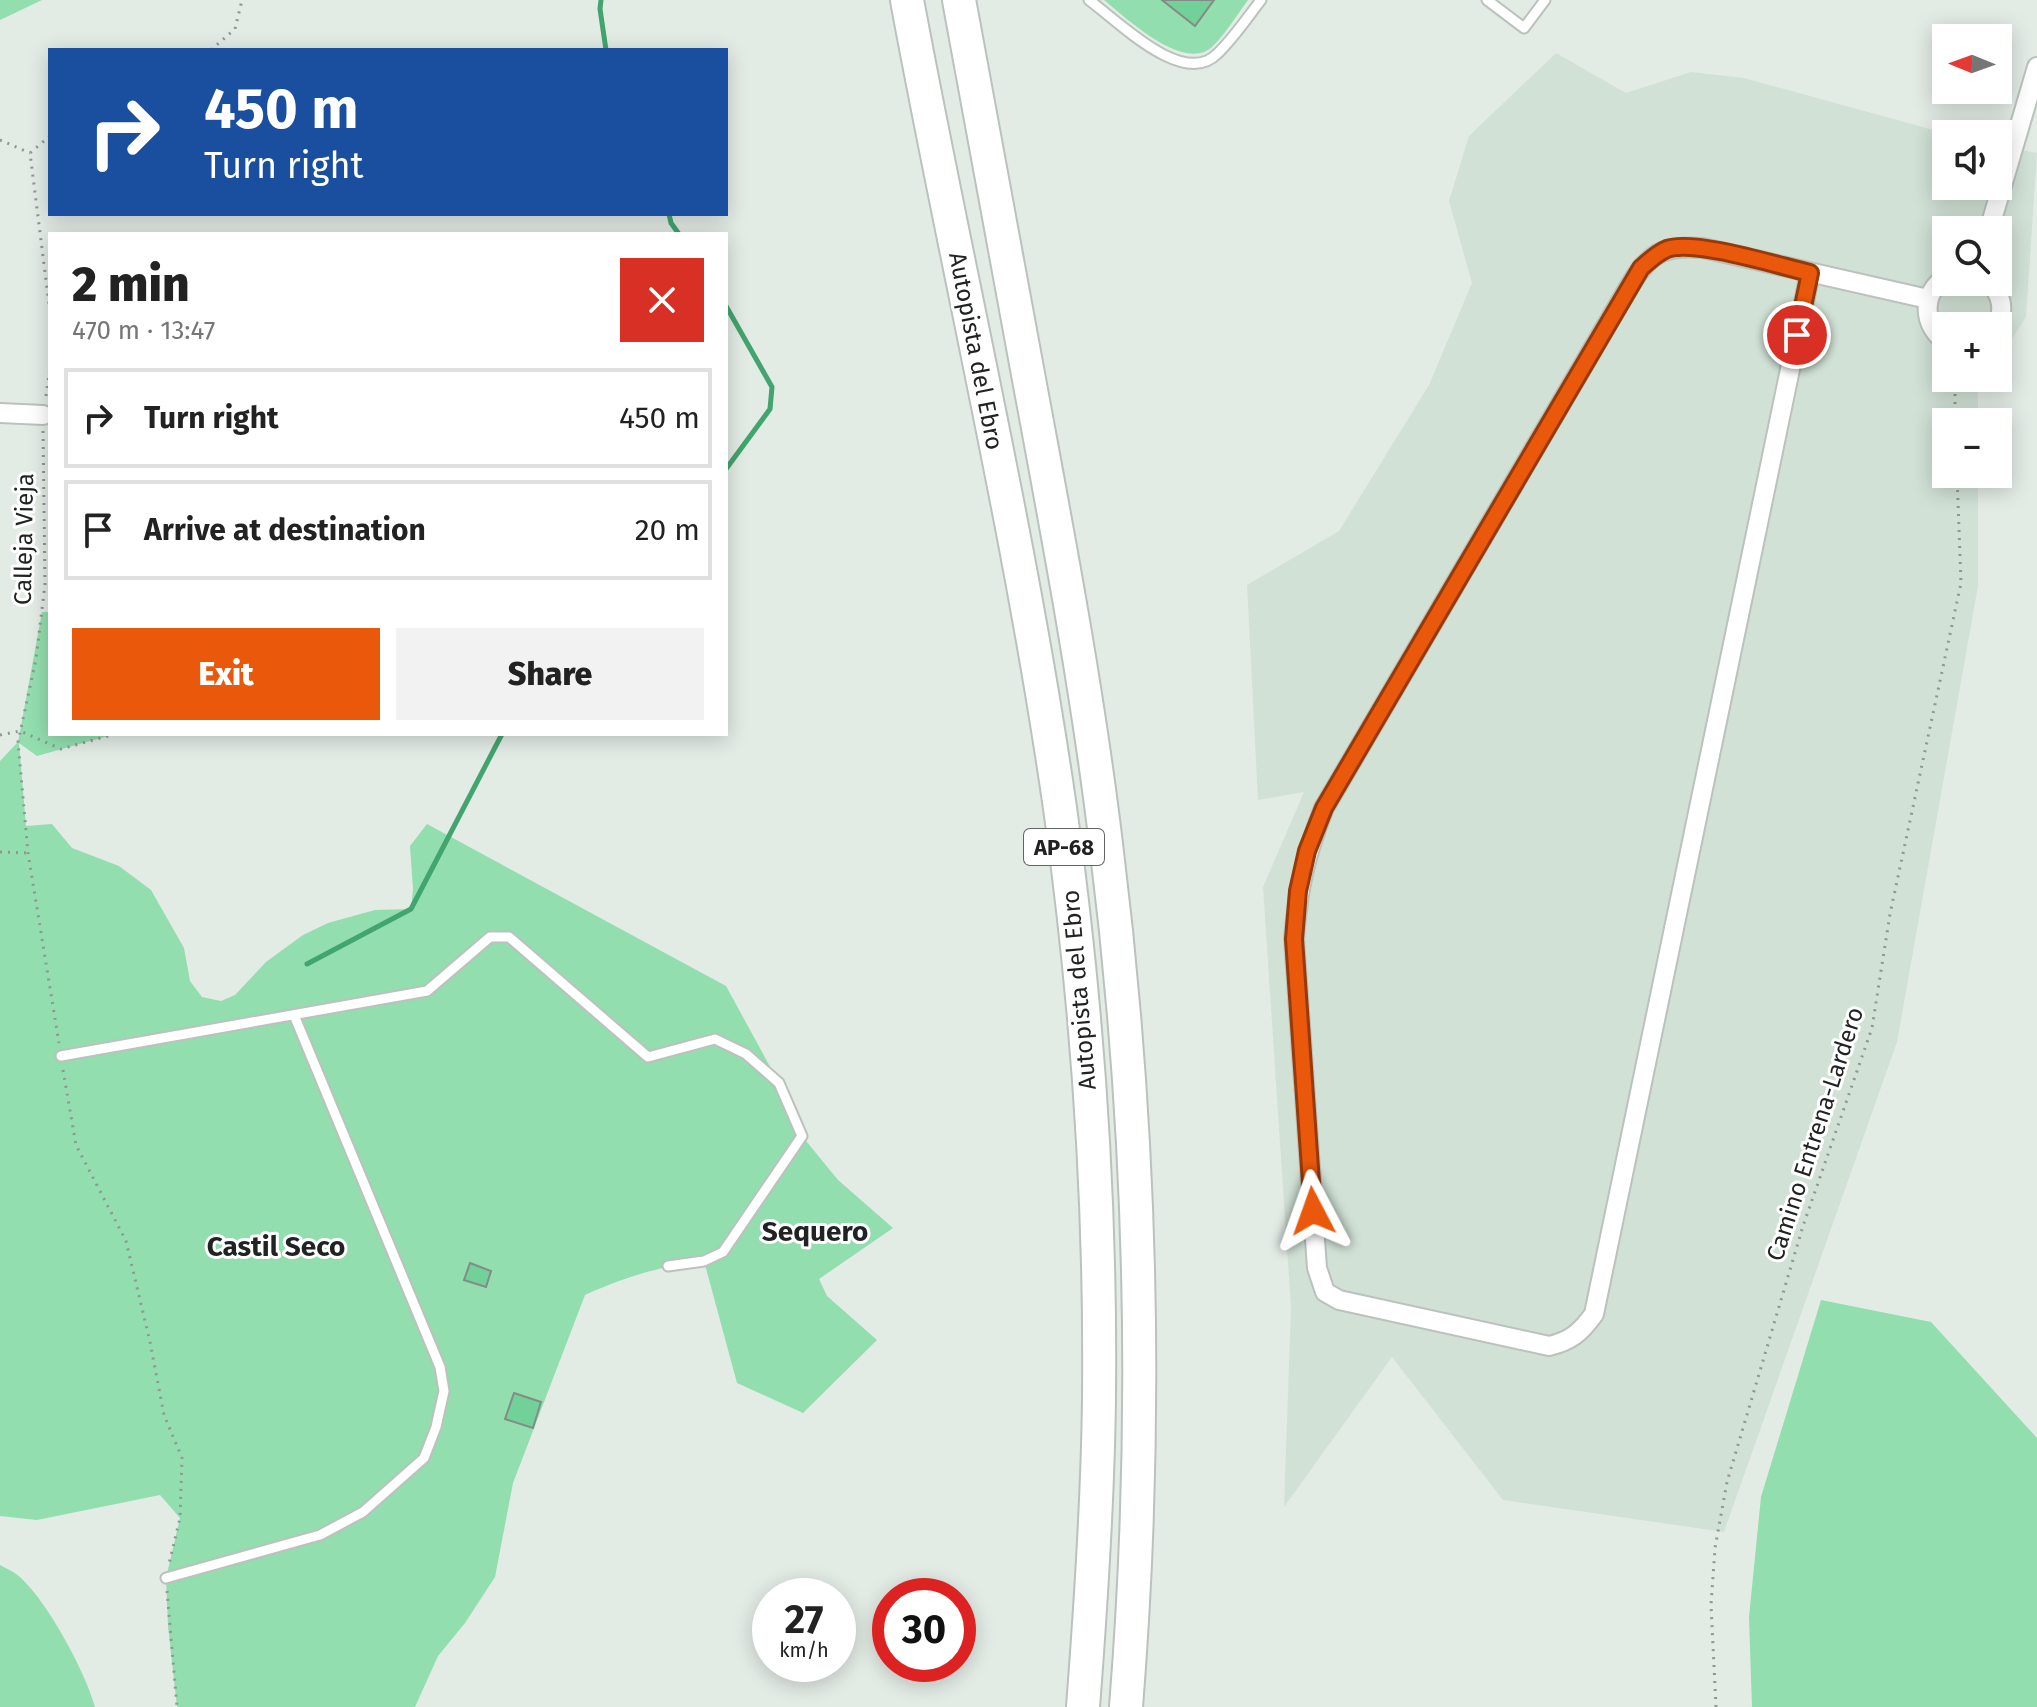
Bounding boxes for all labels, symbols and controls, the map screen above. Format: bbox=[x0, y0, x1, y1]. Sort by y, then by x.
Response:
north arrow bbox=[1932, 24, 2012, 104]
map controls bbox=[1932, 24, 2012, 488]
text: 450 m bbox=[204, 76, 358, 143]
icon: right bbox=[72, 80, 176, 184]
button: sound bbox=[1932, 120, 2012, 200]
text: Turn right bbox=[204, 144, 364, 188]
button: search bbox=[1932, 216, 2012, 296]
street label: Autopista del Ebro bbox=[943, 250, 1009, 452]
text: 2 min bbox=[72, 256, 190, 314]
button: close bbox=[620, 258, 704, 342]
pin bbox=[1763, 301, 1831, 369]
button: + bbox=[1932, 312, 2012, 392]
icon: arrive bbox=[1775, 313, 1819, 357]
text: 470 m · 13:47 bbox=[72, 315, 215, 346]
icon: right bbox=[76, 396, 120, 440]
text: Turn right bbox=[144, 400, 279, 436]
text: 450 m bbox=[619, 400, 700, 436]
button: − bbox=[1932, 408, 2012, 488]
street label: Calleja Vieja bbox=[9, 473, 39, 605]
icon: arrive bbox=[76, 508, 120, 552]
text: Arrive at destination bbox=[144, 512, 426, 548]
text: 20 m bbox=[635, 512, 700, 548]
button: Exit bbox=[72, 628, 380, 720]
button: Share bbox=[396, 628, 704, 720]
road number: AP-68 bbox=[1024, 829, 1104, 865]
street label: Autopista del Ebro bbox=[1056, 889, 1102, 1091]
street label: Camino Entrena-Lardero bbox=[1761, 1004, 1869, 1264]
position arrow bbox=[1271, 1169, 1355, 1253]
district label: Sequero bbox=[762, 1215, 868, 1248]
district label: Castil Seco bbox=[207, 1230, 345, 1263]
speed limit sign: 30 bbox=[872, 1578, 976, 1682]
text: 27 bbox=[785, 1596, 824, 1644]
text: km/h bbox=[779, 1638, 829, 1662]

